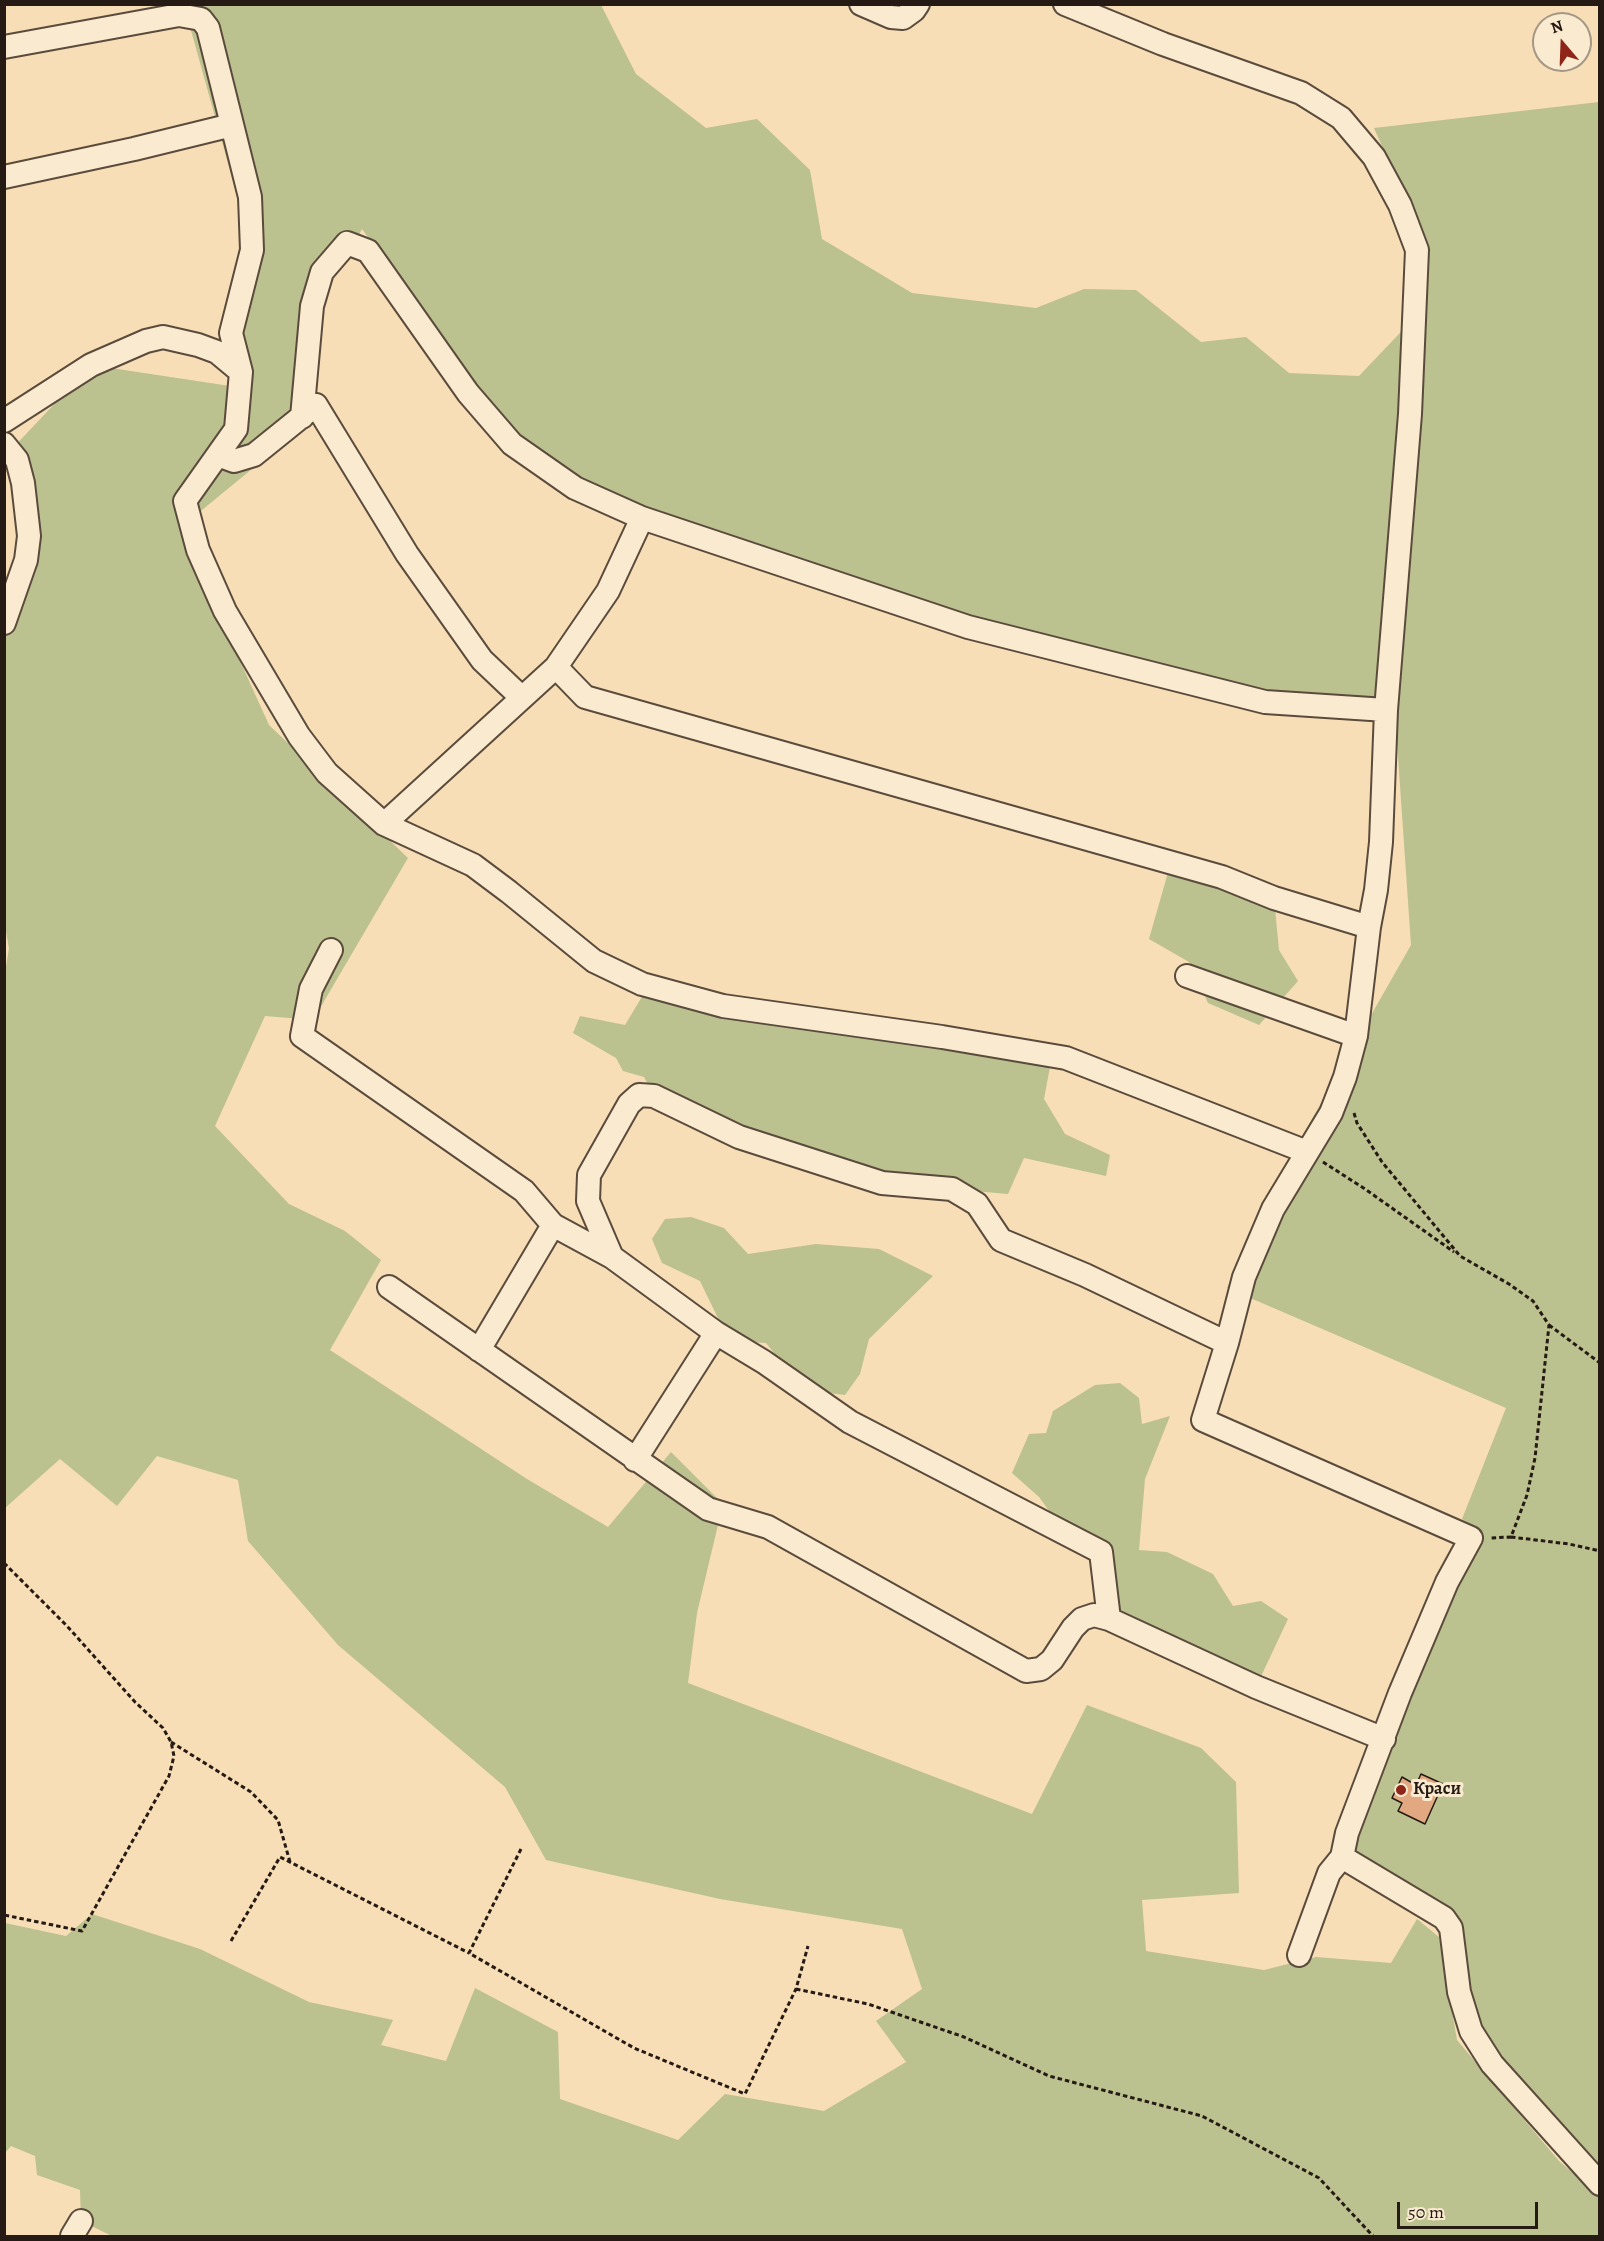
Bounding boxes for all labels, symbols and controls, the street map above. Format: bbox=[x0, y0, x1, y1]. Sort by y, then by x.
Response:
north arrow bbox=[1532, 12, 1592, 72]
text: N bbox=[1548, 15, 1566, 39]
place label: Краси bbox=[1413, 1779, 1461, 1801]
marker: Краси bbox=[1394, 1783, 1408, 1797]
scale bar bbox=[1400, 2190, 1541, 2228]
text: 50 m bbox=[1408, 2200, 1444, 2224]

